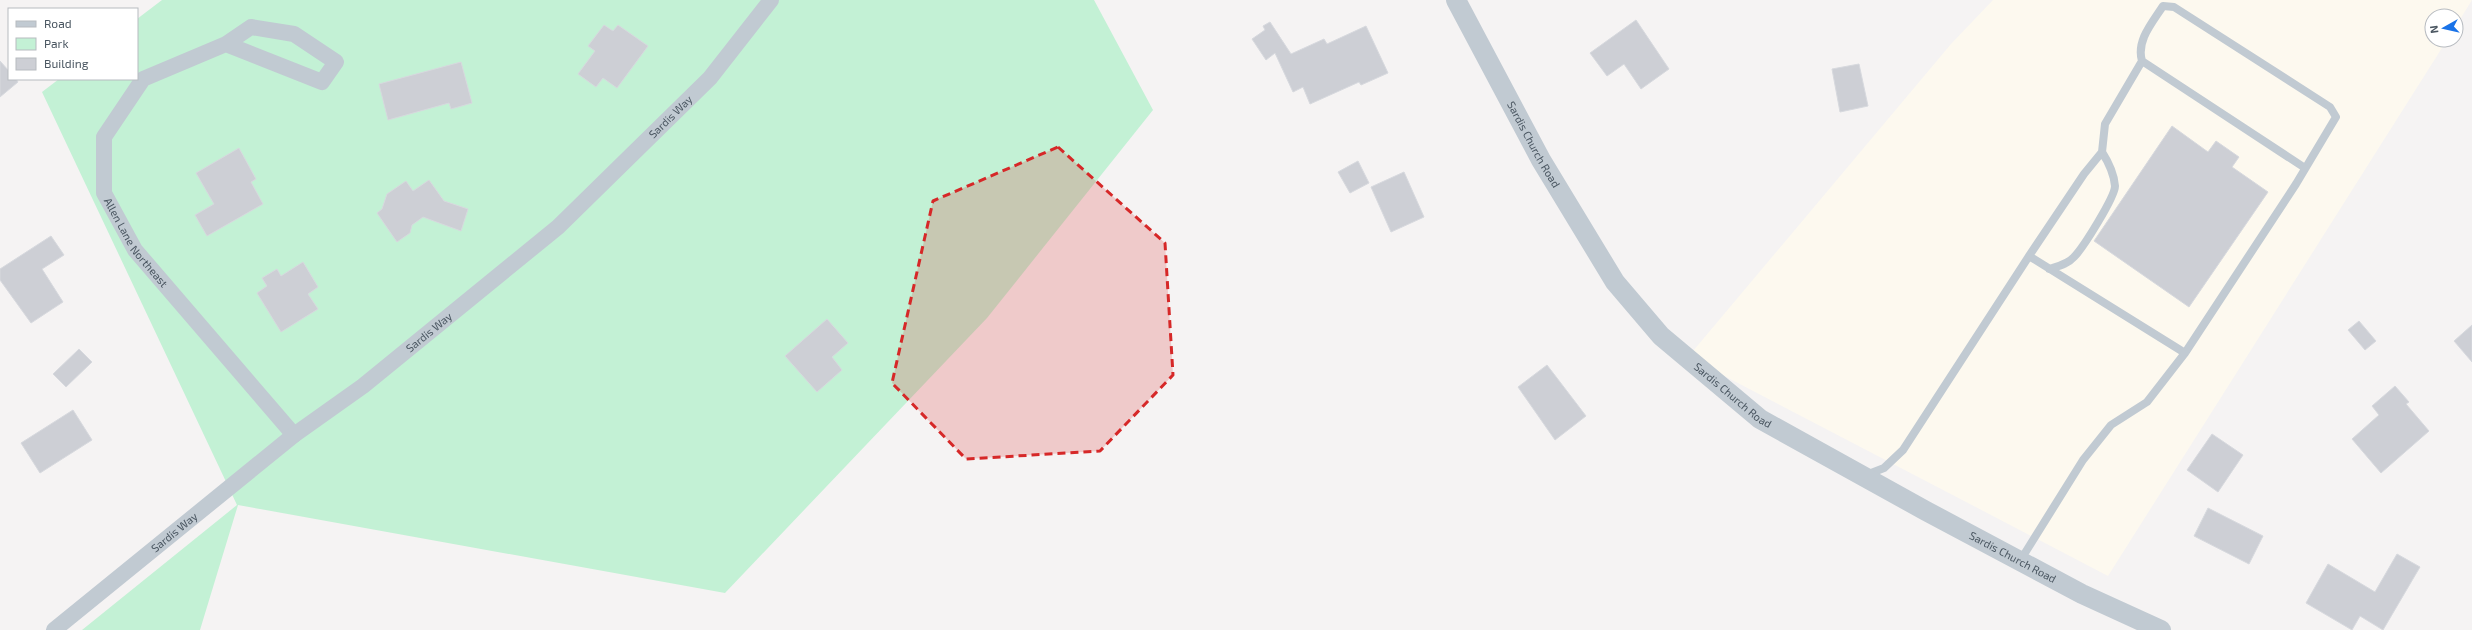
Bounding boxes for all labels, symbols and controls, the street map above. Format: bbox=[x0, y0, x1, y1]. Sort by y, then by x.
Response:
legend bbox=[8, 8, 138, 80]
north arrow bbox=[2424, 8, 2464, 48]
text: Road bbox=[44, 16, 72, 30]
text: N bbox=[2427, 25, 2441, 34]
text: Park bbox=[44, 36, 69, 50]
text: Building bbox=[44, 56, 89, 70]
street label: Sardis Way bbox=[646, 92, 695, 140]
street label: Sardis Church Road bbox=[1505, 99, 1563, 190]
street label: Allen Lane Northeast bbox=[102, 195, 171, 290]
street label: Sardis Way bbox=[403, 309, 454, 354]
street label: Sardis Church Road bbox=[1692, 360, 1774, 430]
street label: Sardis Way bbox=[148, 509, 200, 554]
street label: Sardis Church Road bbox=[1967, 528, 2059, 585]

